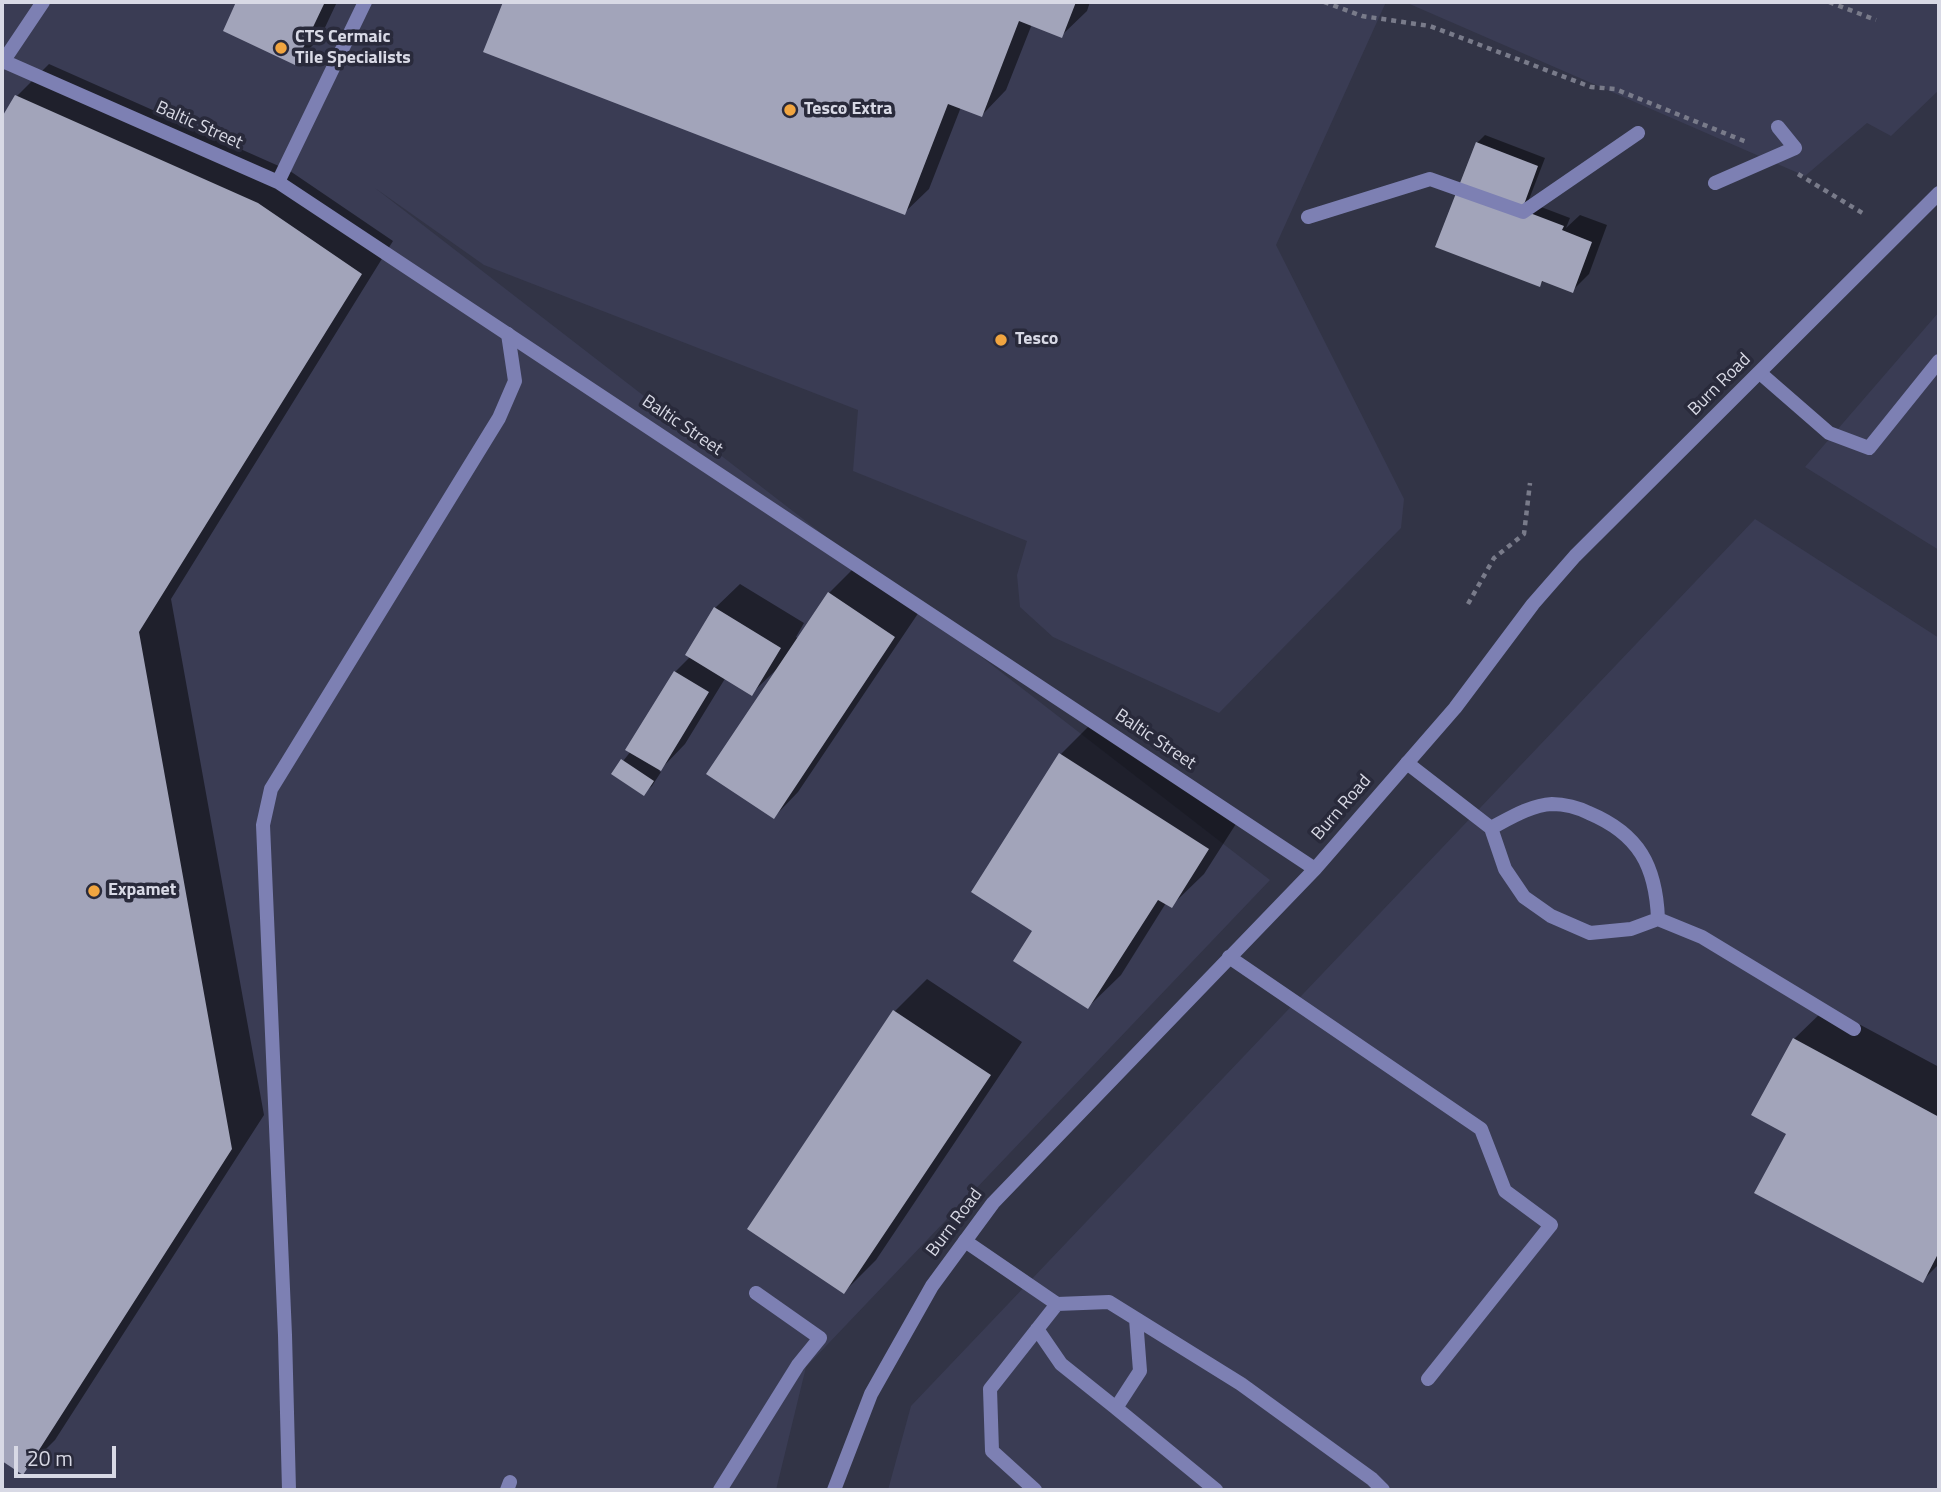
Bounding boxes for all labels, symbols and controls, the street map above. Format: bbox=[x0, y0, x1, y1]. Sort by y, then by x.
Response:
place label: CTS Cermaic Tile Specialists bbox=[295, 27, 411, 70]
marker: CTS Cermaic Tile Specialists bbox=[273, 40, 289, 56]
street label: Baltic Street bbox=[152, 97, 246, 155]
place label: Tesco Extra bbox=[804, 99, 892, 121]
marker: Tesco Extra bbox=[782, 102, 798, 118]
place label: Tesco bbox=[1015, 329, 1058, 351]
marker: Tesco bbox=[993, 332, 1009, 348]
street label: Burn Road bbox=[1684, 349, 1756, 421]
street label: Baltic Street bbox=[638, 391, 726, 461]
street label: Baltic Street bbox=[1111, 705, 1199, 775]
street label: Burn Road bbox=[1308, 771, 1376, 845]
place label: Expamet bbox=[108, 880, 176, 902]
marker: Expamet bbox=[86, 883, 102, 899]
street label: Burn Road bbox=[922, 1185, 988, 1261]
scale bar bbox=[18, 1432, 119, 1476]
text: 20 m bbox=[27, 1442, 73, 1474]

